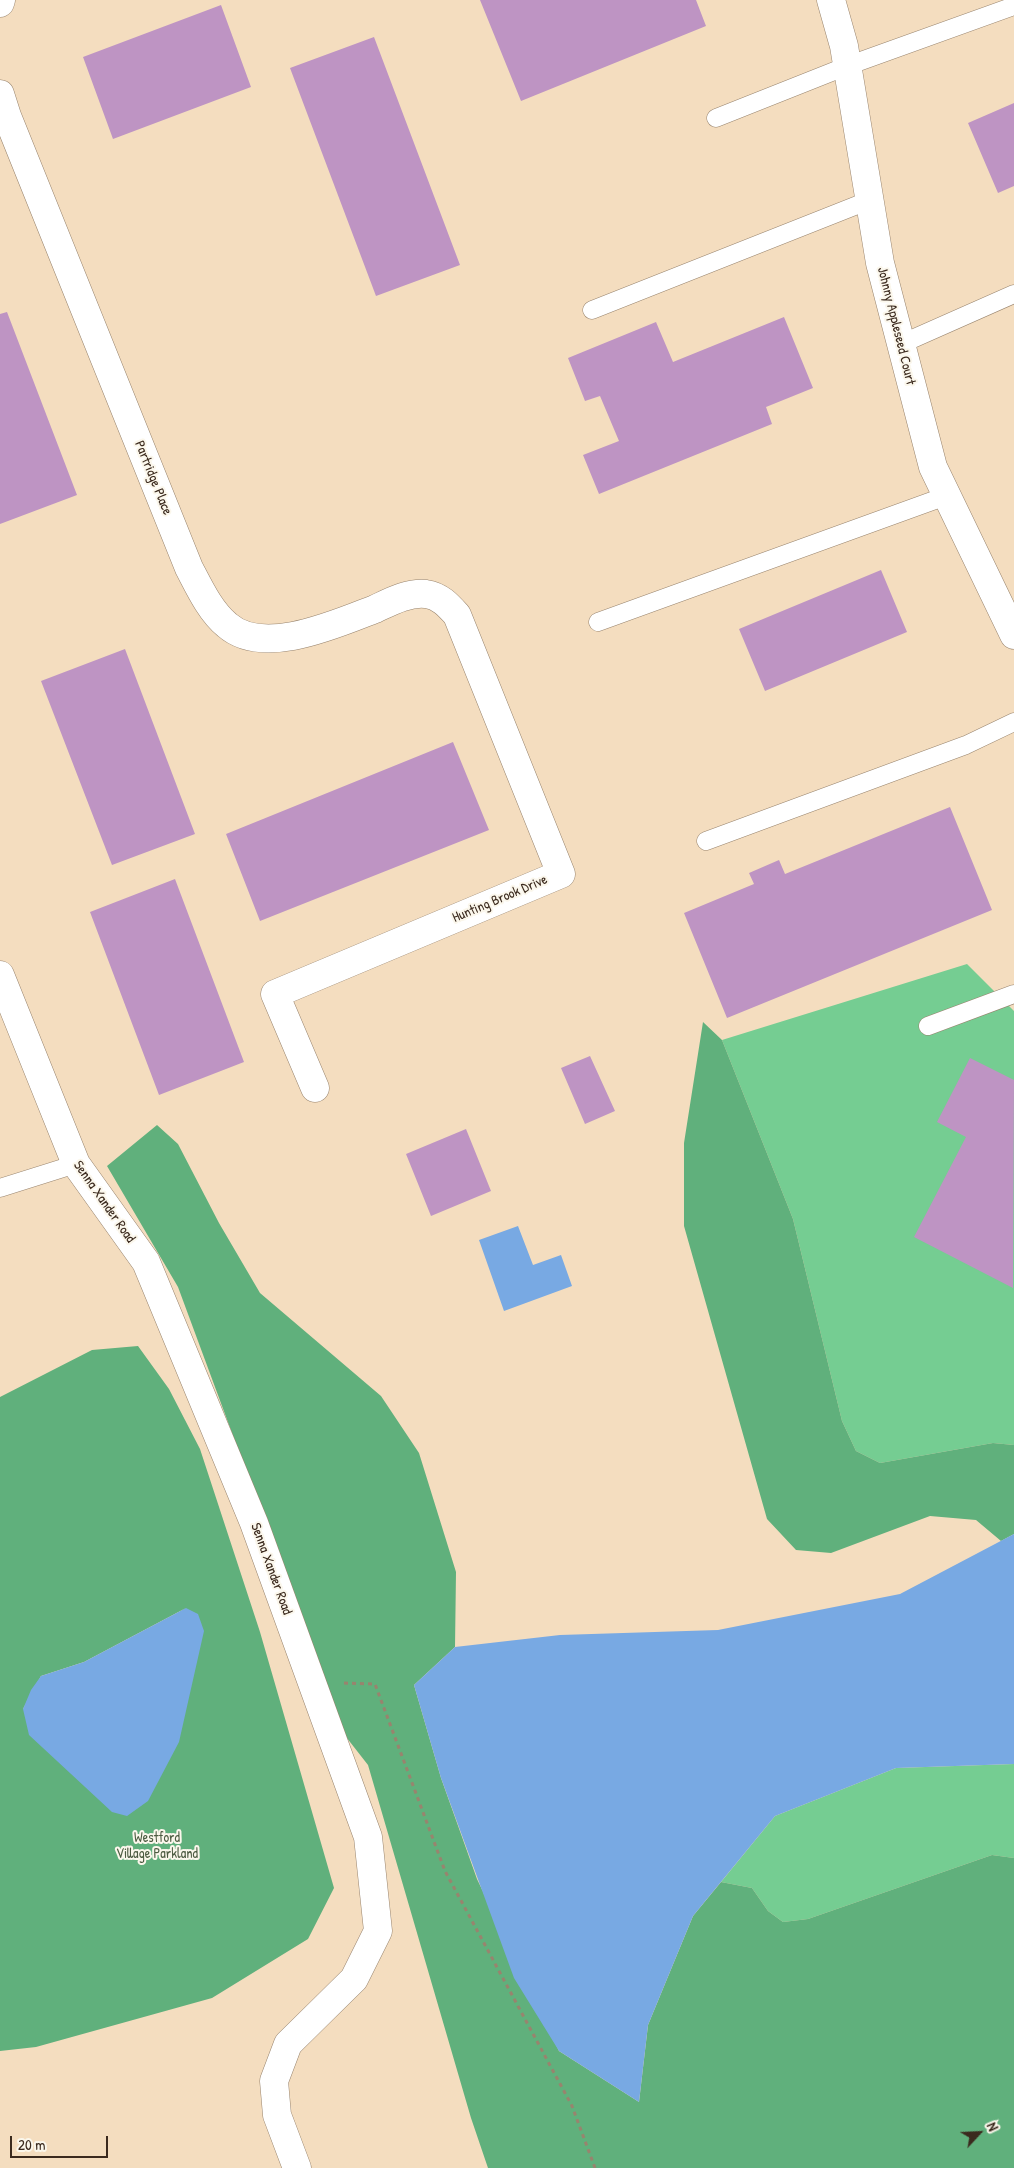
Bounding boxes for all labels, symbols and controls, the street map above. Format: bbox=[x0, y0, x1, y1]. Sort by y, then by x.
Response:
street label: Johnny Appleseed Court bbox=[873, 265, 919, 387]
street label: Partridge Place bbox=[131, 439, 175, 517]
street label: Hunting Brook Drive bbox=[450, 871, 550, 927]
street label: Senna Xander Road bbox=[70, 1158, 138, 1246]
street label: Senna Xander Road bbox=[247, 1521, 295, 1617]
park label: Westford Village Parkland bbox=[116, 1830, 198, 1862]
north arrow bbox=[954, 2108, 1004, 2158]
text: N bbox=[983, 2119, 1003, 2134]
scale bar bbox=[12, 2126, 110, 2158]
text: 20 m bbox=[18, 2134, 45, 2155]

